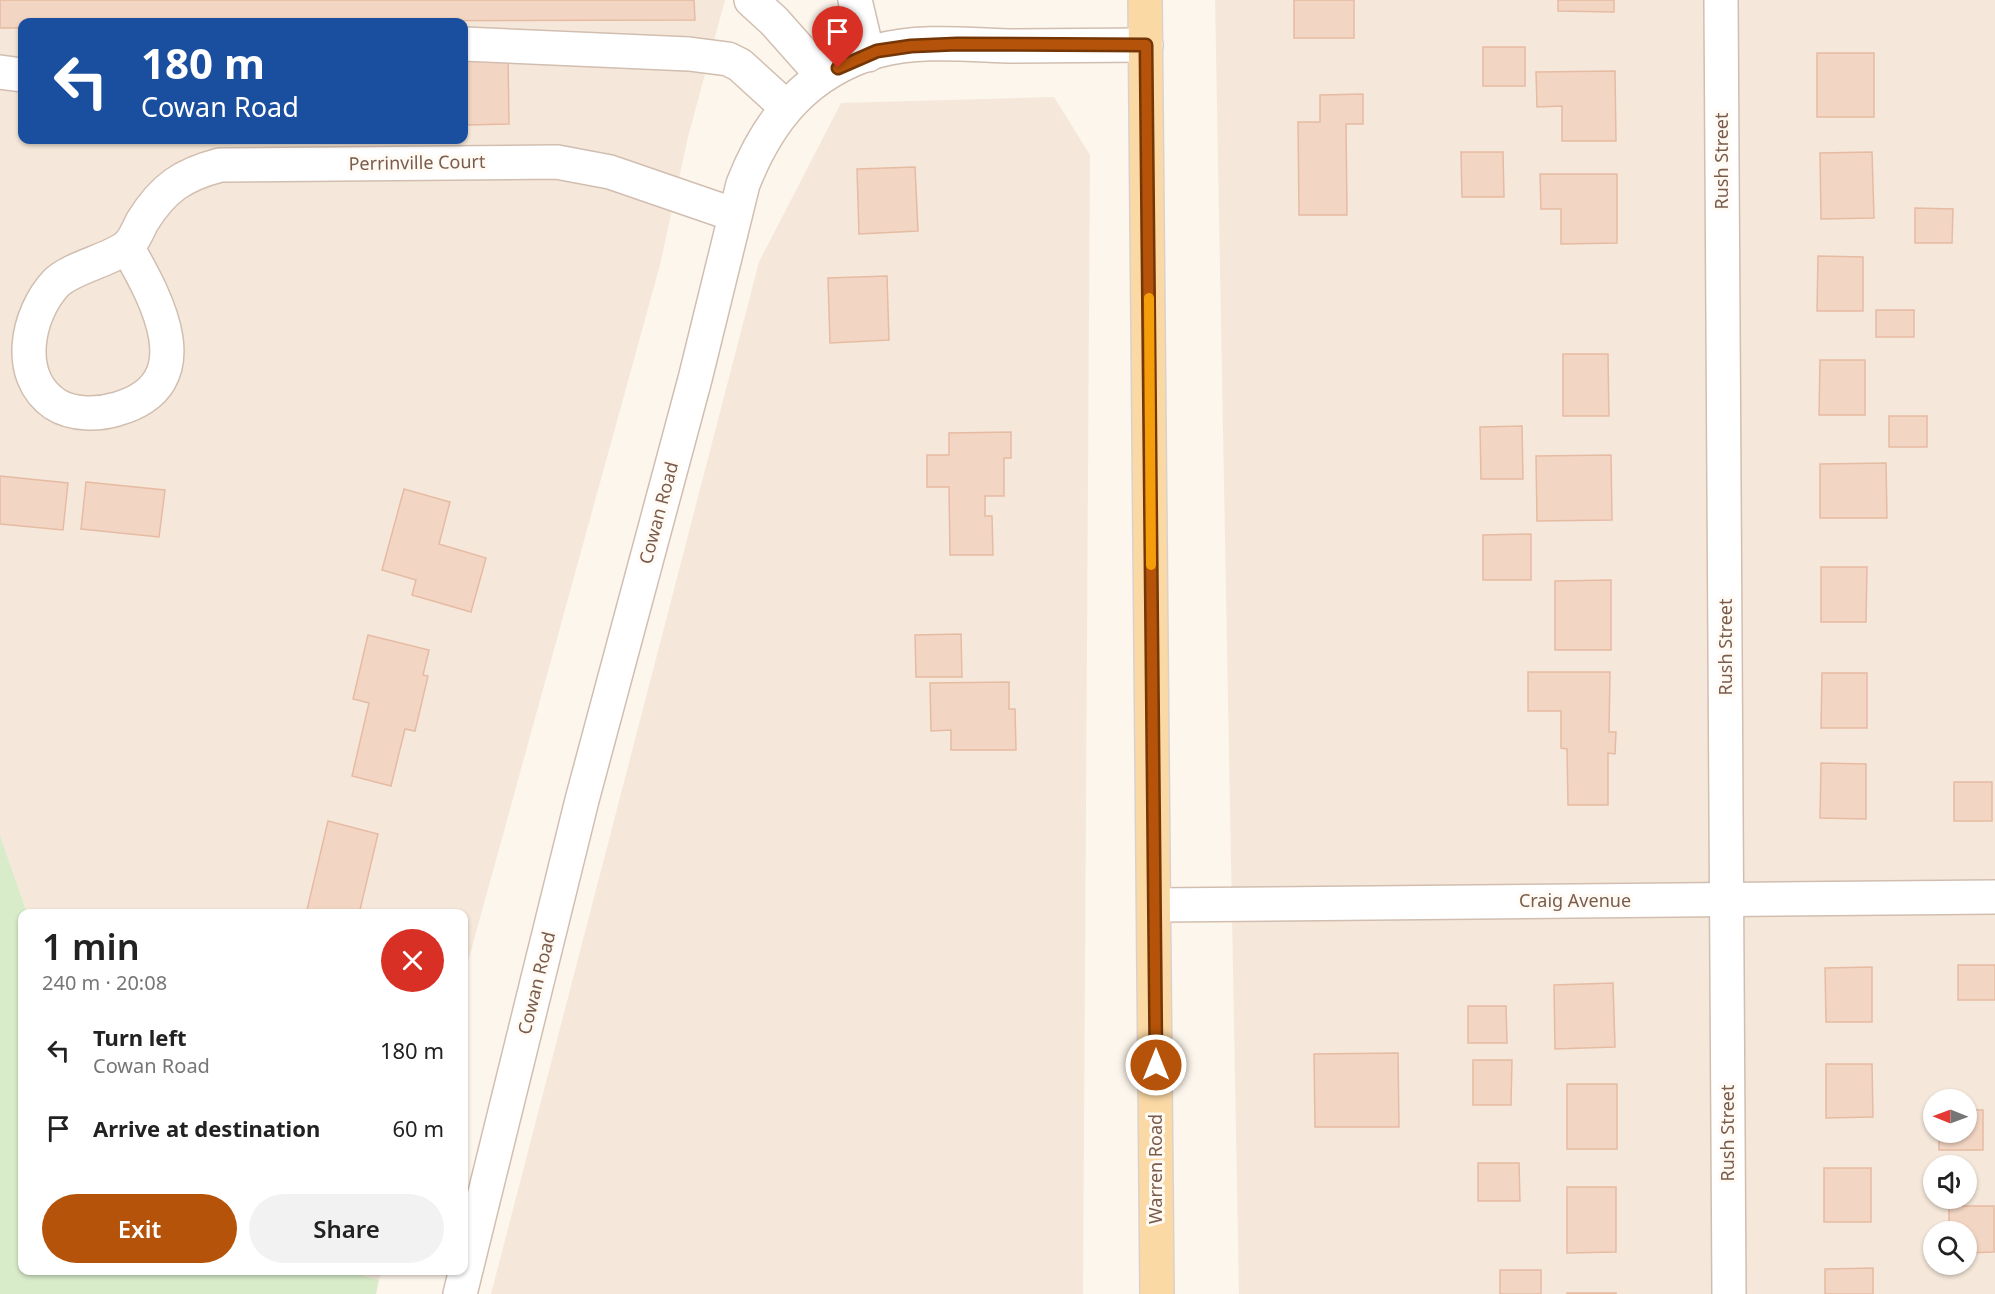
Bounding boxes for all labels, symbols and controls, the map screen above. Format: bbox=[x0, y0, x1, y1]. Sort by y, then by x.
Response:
pin bbox=[812, 6, 863, 68]
icon: arrive bbox=[821, 15, 854, 48]
text: 180 m bbox=[141, 34, 265, 91]
icon: left bbox=[42, 42, 120, 120]
text: Cowan Road bbox=[141, 88, 299, 125]
street label: Rush Street bbox=[1709, 112, 1733, 210]
street label: Perrinville Court bbox=[348, 149, 486, 175]
street label: Cowan Road bbox=[633, 459, 683, 567]
street label: Rush Street bbox=[1713, 598, 1737, 696]
street label: Craig Avenue bbox=[1519, 888, 1631, 912]
text: 1 min bbox=[42, 922, 140, 971]
button: close bbox=[381, 929, 444, 992]
street label: Cowan Road bbox=[512, 929, 560, 1037]
text: 240 m · 20:08 bbox=[42, 969, 167, 996]
text: Turn left bbox=[93, 1022, 187, 1052]
position arrow bbox=[1124, 1033, 1188, 1097]
icon: left bbox=[42, 1034, 75, 1067]
text: 180 m bbox=[380, 1035, 444, 1065]
text: Cowan Road bbox=[93, 1052, 210, 1079]
street label: Rush Street bbox=[1715, 1084, 1739, 1182]
north arrow bbox=[1923, 1089, 1977, 1143]
map controls bbox=[1923, 1089, 1977, 1275]
icon: arrive bbox=[42, 1112, 75, 1145]
text: Arrive at destination bbox=[93, 1113, 320, 1143]
text: 60 m bbox=[393, 1113, 444, 1143]
street label: Warren Road bbox=[1143, 1114, 1167, 1224]
button: sound bbox=[1923, 1155, 1977, 1209]
button: Exit bbox=[42, 1194, 237, 1263]
button: Share bbox=[249, 1194, 444, 1263]
button: search bbox=[1923, 1221, 1977, 1275]

